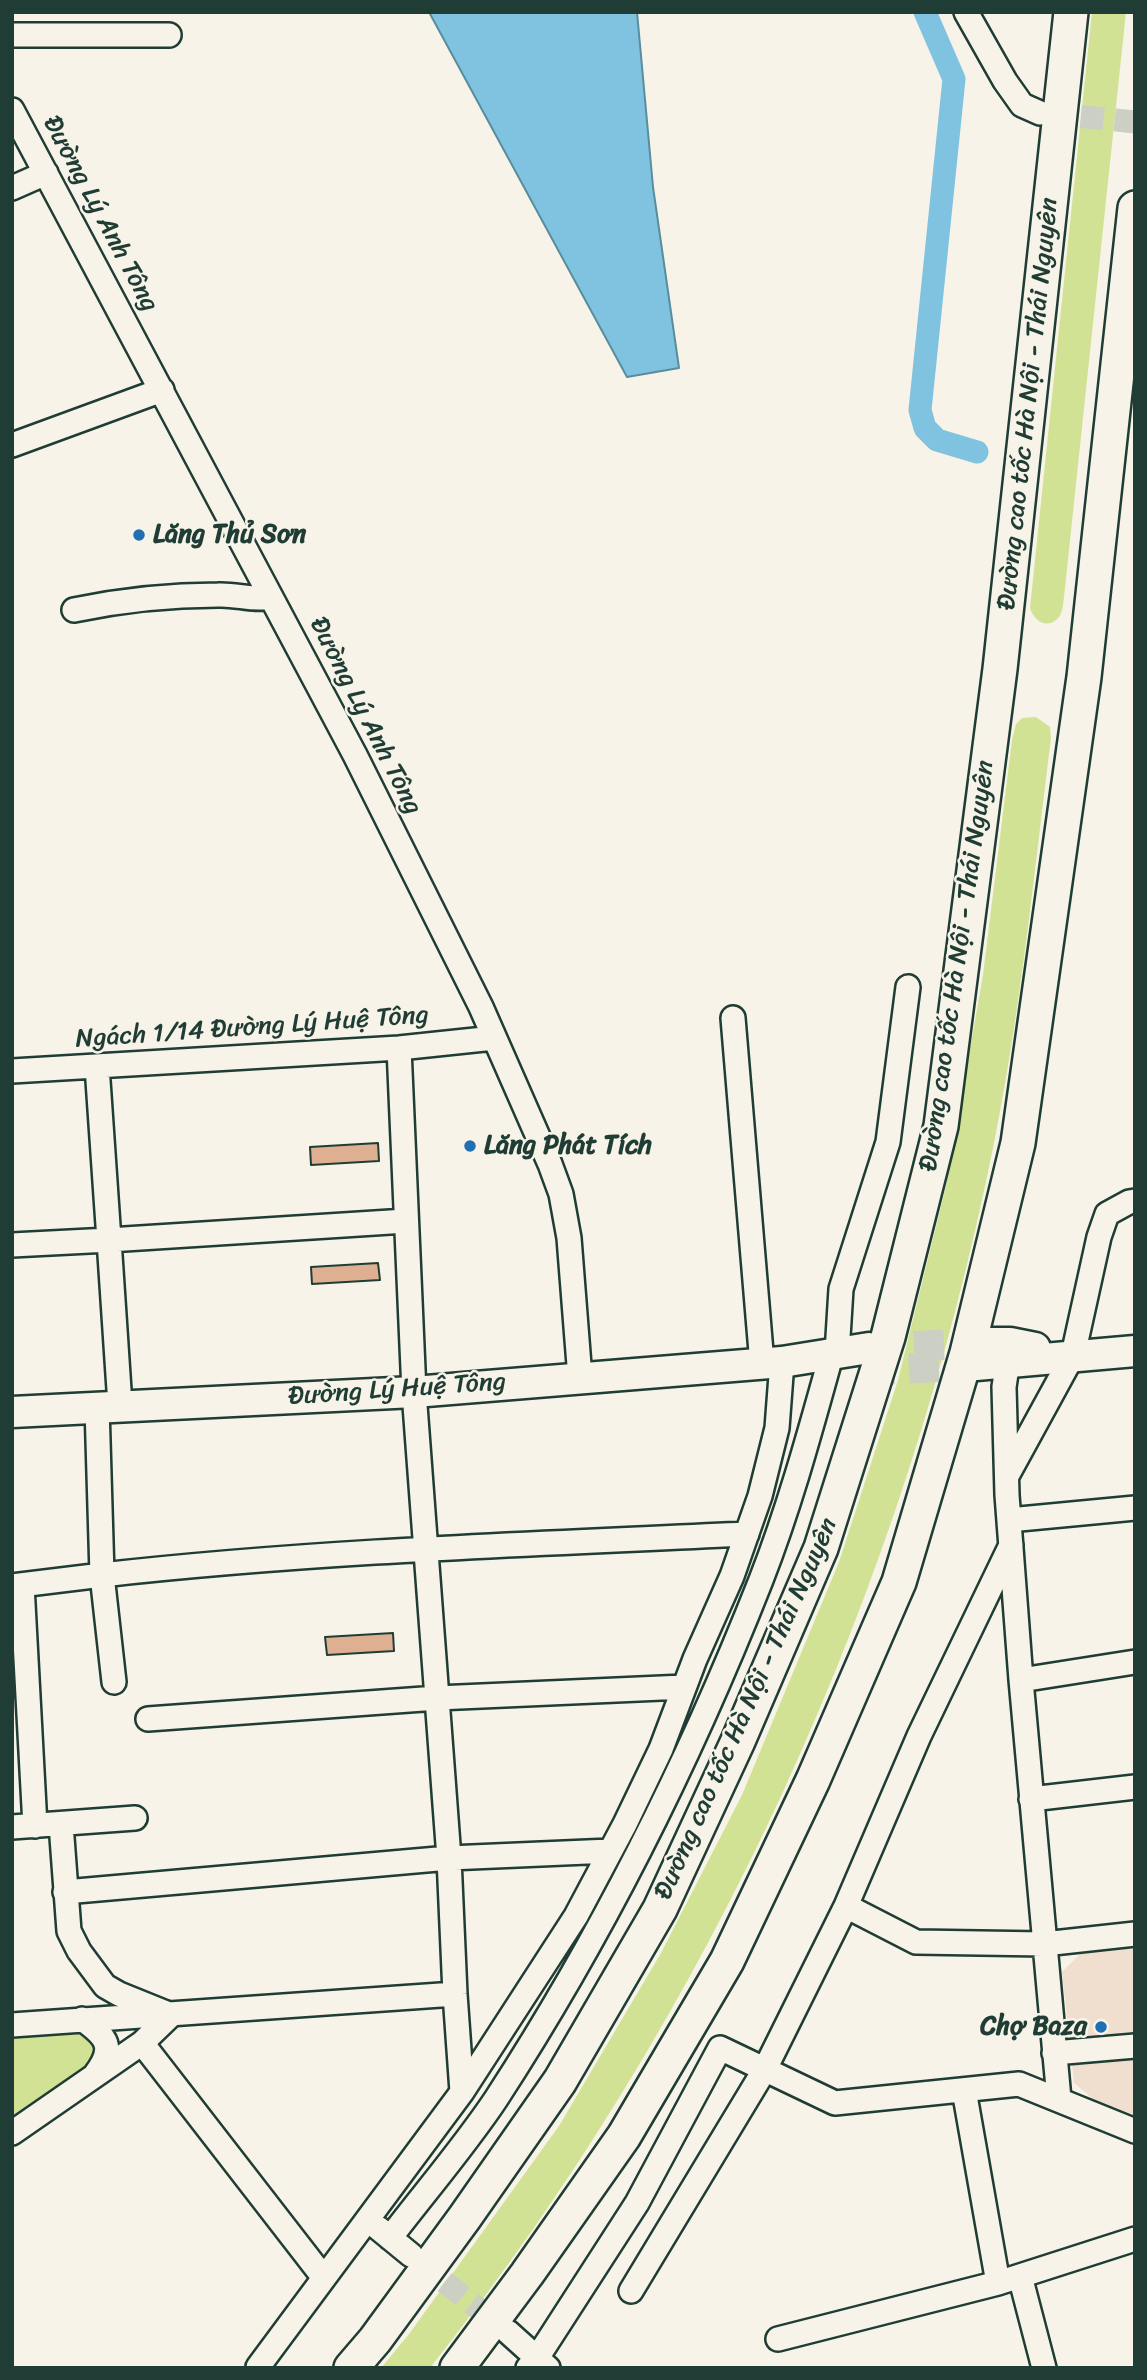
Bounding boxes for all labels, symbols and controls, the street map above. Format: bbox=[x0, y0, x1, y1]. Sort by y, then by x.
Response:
street label: Đường Lý Anh Tông bbox=[35, 111, 165, 317]
street label: Đường cao tốc Hà Nội - Thái Nguyên bbox=[992, 196, 1066, 612]
place label: Lăng Thủ Sơn bbox=[153, 519, 306, 551]
marker: Lăng Thủ Sơn bbox=[131, 527, 147, 543]
street label: Đường Lý Anh Tông bbox=[302, 612, 428, 820]
street label: Đường cao tốc Hà Nội - Thái Nguyên bbox=[914, 759, 1002, 1173]
street label: Ngách 1/14 Đường Lý Huệ Tông bbox=[74, 1000, 430, 1056]
place label: Lăng Phát Tích bbox=[484, 1130, 652, 1162]
marker: Lăng Phát Tích bbox=[462, 1138, 478, 1154]
street label: Đường Lý Huệ Tông bbox=[287, 1367, 507, 1413]
street label: Đường cao tốc Hà Nội - Thái Nguyên bbox=[648, 1513, 846, 1905]
place label: Chợ Baza bbox=[980, 2011, 1087, 2043]
marker: Chợ Baza bbox=[1093, 2019, 1109, 2035]

